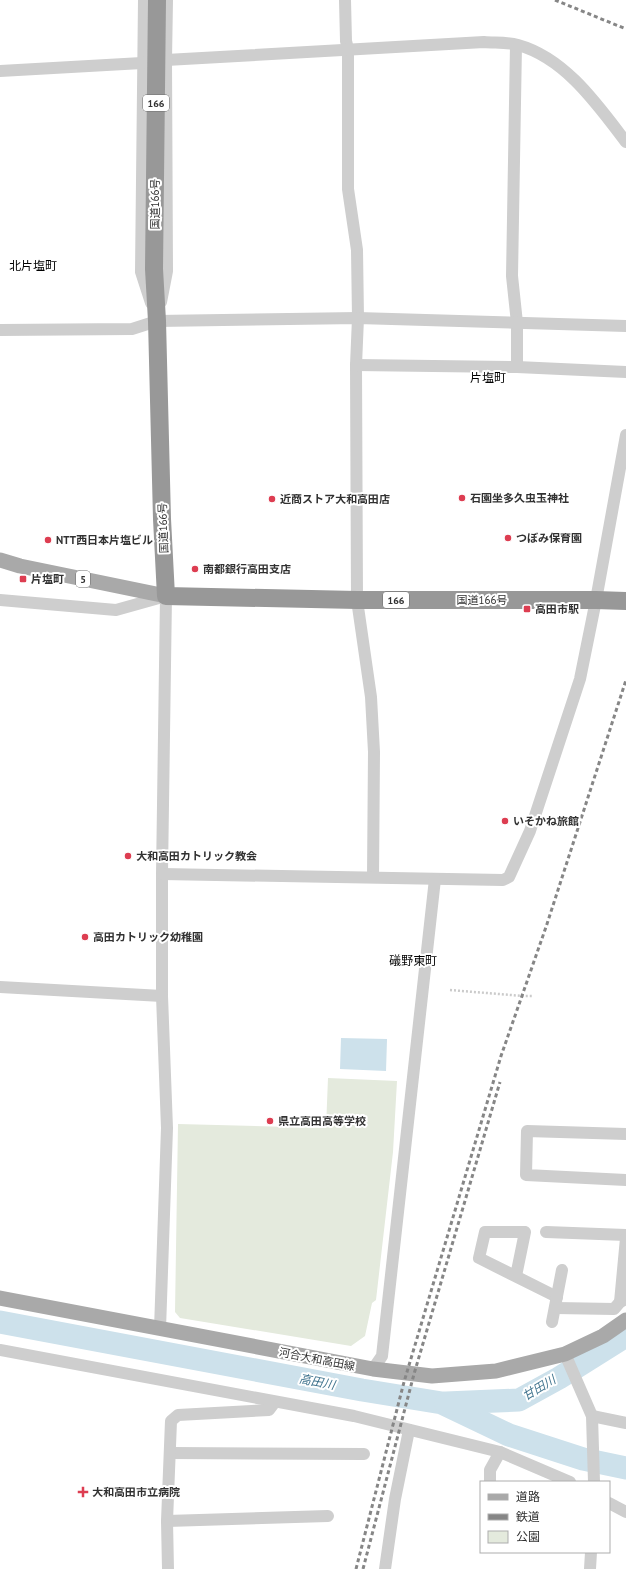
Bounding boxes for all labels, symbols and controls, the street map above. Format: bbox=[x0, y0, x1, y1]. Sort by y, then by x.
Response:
road number: 166 bbox=[143, 95, 169, 111]
street label: 国道166号 bbox=[148, 179, 162, 230]
district label: 北片塩町 bbox=[9, 258, 57, 273]
district label: 片塩町 bbox=[470, 370, 506, 385]
place label: 石園坐多久虫玉神社 bbox=[470, 491, 569, 505]
place label: 近商ストア大和高田店 bbox=[280, 492, 390, 506]
marker: 石園坐多久虫玉神社 bbox=[457, 493, 467, 503]
marker: 近商ストア大和高田店 bbox=[267, 494, 277, 504]
street label: 国道166号 bbox=[155, 502, 171, 554]
place label: つぼみ保育園 bbox=[516, 531, 582, 545]
place label: NTT西日本片塩ビル bbox=[56, 533, 153, 547]
marker: つぼみ保育園 bbox=[503, 533, 513, 543]
marker: NTT西日本片塩ビル bbox=[43, 535, 53, 545]
place label: 南都銀行高田支店 bbox=[203, 562, 291, 576]
marker: 南都銀行高田支店 bbox=[190, 564, 200, 574]
road number: 5 bbox=[76, 571, 90, 587]
place label: 片塩町 bbox=[31, 572, 64, 586]
marker: 片塩町 bbox=[18, 574, 28, 584]
road number: 166 bbox=[383, 592, 409, 608]
street label: 国道166号 bbox=[457, 593, 508, 607]
place label: 高田市駅 bbox=[535, 602, 579, 616]
marker: 高田市駅 bbox=[522, 604, 532, 614]
place label: いそかね旅館 bbox=[513, 814, 579, 828]
marker: いそかね旅館 bbox=[500, 816, 510, 826]
place label: 大和高田カトリック教会 bbox=[136, 849, 257, 863]
marker: 大和高田カトリック教会 bbox=[123, 851, 133, 861]
place label: 高田カトリック幼稚園 bbox=[93, 930, 203, 944]
marker: 高田カトリック幼稚園 bbox=[80, 932, 90, 942]
district label: 礒野東町 bbox=[389, 953, 437, 968]
place label: 県立高田高等学校 bbox=[278, 1114, 366, 1128]
marker: 県立高田高等学校 bbox=[265, 1116, 275, 1126]
street label: 河合大和高田線 bbox=[278, 1345, 356, 1373]
water label: 高田川 bbox=[298, 1371, 338, 1393]
water label: 甘田川 bbox=[519, 1371, 560, 1403]
legend bbox=[480, 1481, 610, 1553]
place label: 大和高田市立病院 bbox=[92, 1485, 180, 1499]
marker: 大和高田市立病院 bbox=[77, 1486, 89, 1498]
text: 道路 bbox=[516, 1489, 540, 1504]
text: 鉄道 bbox=[516, 1509, 540, 1524]
text: 公園 bbox=[516, 1529, 540, 1544]

